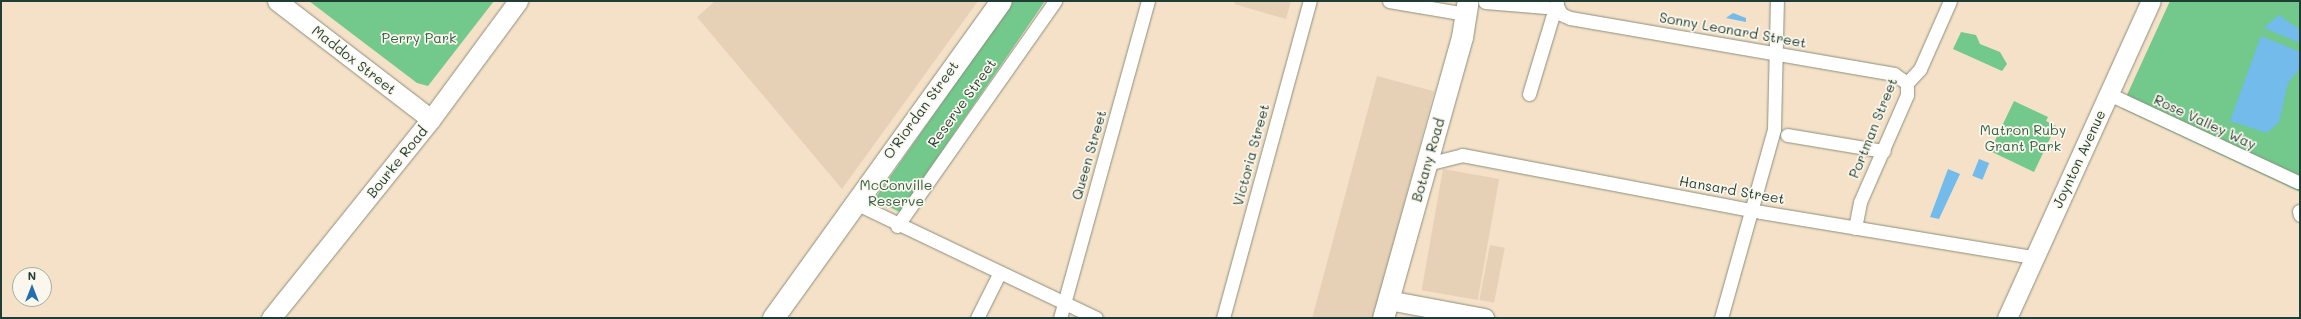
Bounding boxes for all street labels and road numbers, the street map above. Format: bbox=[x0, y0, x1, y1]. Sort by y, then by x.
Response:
street label: Sonny Leonard Street bbox=[1658, 9, 1808, 51]
street label: Maddox Street bbox=[309, 22, 399, 98]
street label: Reserve Street bbox=[924, 55, 1000, 151]
street label: O'Riordan Street bbox=[880, 58, 962, 162]
street label: Portman Street bbox=[1845, 75, 1901, 181]
street label: Rose Valley Way bbox=[2151, 91, 2259, 153]
street label: Victoria Street bbox=[1229, 102, 1273, 208]
street label: Joynton Avenue bbox=[2049, 107, 2109, 211]
street label: Queen Street bbox=[1068, 108, 1110, 202]
street label: Botany Road bbox=[1408, 116, 1448, 204]
street label: Bourke Road bbox=[363, 123, 431, 201]
street label: Hansard Street bbox=[1678, 172, 1786, 208]

